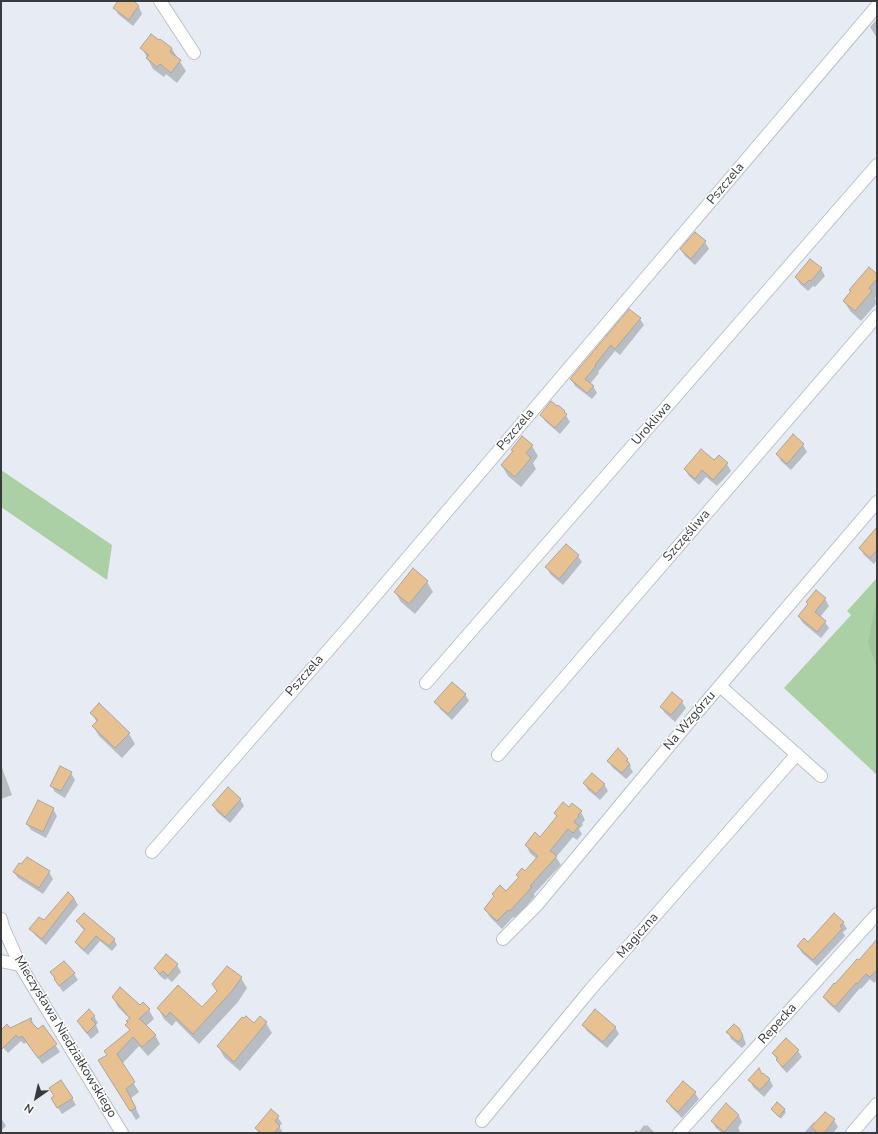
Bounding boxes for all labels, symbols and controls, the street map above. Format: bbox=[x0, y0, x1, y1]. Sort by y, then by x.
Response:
street label: Pszczela bbox=[704, 160, 748, 208]
street label: Urokliwa bbox=[629, 399, 675, 449]
street label: Pszczela bbox=[494, 406, 538, 454]
street label: Szczęśliwa bbox=[660, 507, 714, 565]
street label: Pszczela bbox=[283, 652, 327, 700]
street label: Na Wzgórzu bbox=[661, 688, 719, 754]
street label: Magiczna bbox=[614, 910, 662, 962]
street label: Mieczysława Niedziałkowskiego bbox=[10, 953, 120, 1121]
street label: Repecka bbox=[756, 1000, 800, 1048]
north arrow bbox=[16, 1078, 56, 1118]

